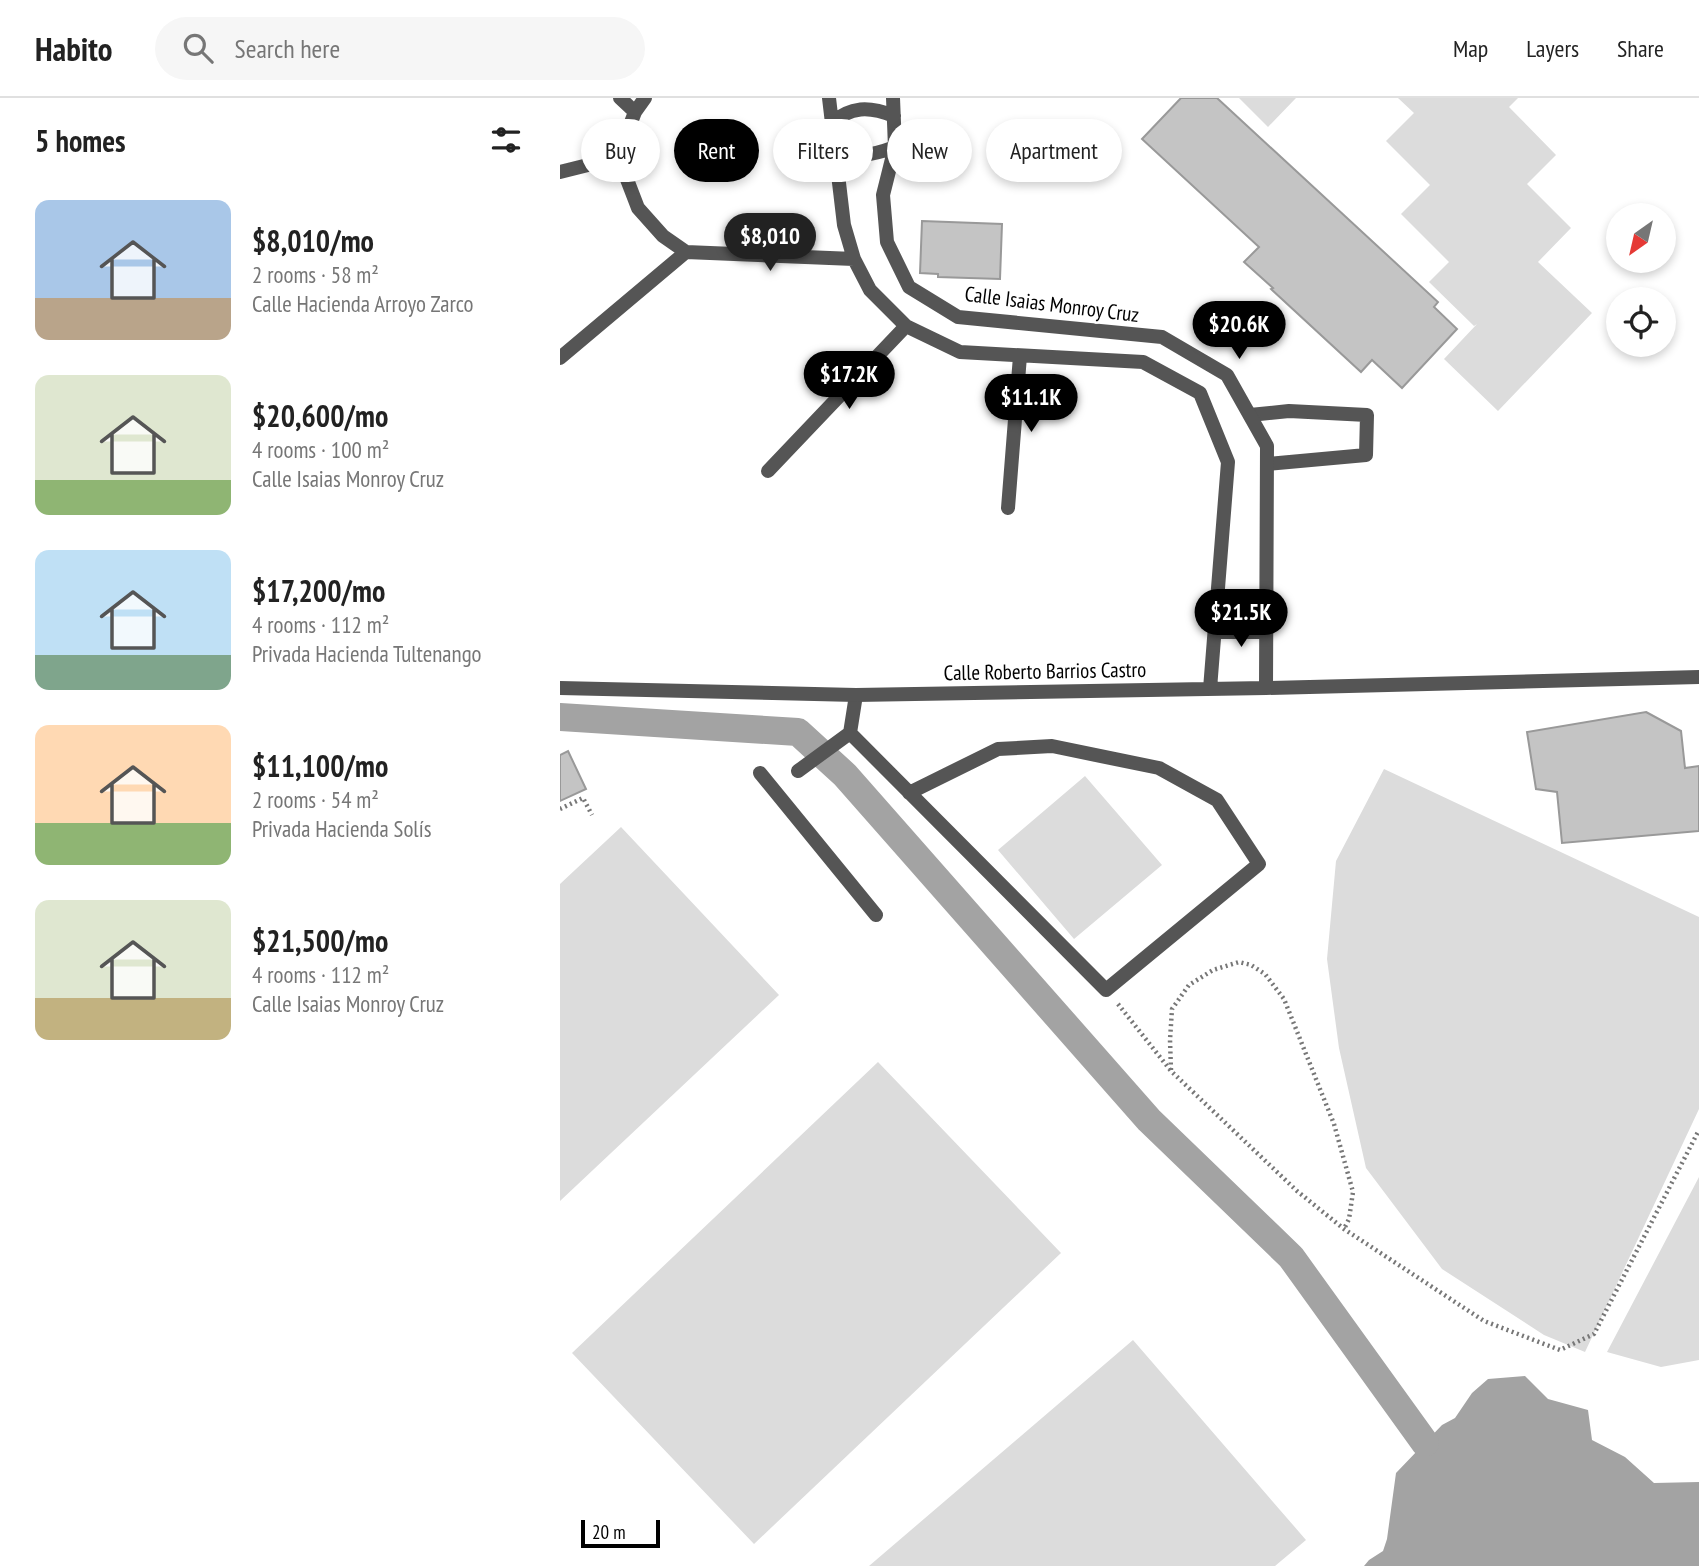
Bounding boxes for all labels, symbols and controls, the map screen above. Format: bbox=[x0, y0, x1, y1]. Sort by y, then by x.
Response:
search box bbox=[155, 17, 645, 80]
text: Habito bbox=[35, 27, 113, 70]
icon: search bbox=[179, 29, 217, 67]
text: Search here bbox=[235, 32, 340, 65]
text: Map bbox=[1453, 33, 1488, 64]
text: Layers bbox=[1526, 33, 1579, 64]
text: Share bbox=[1617, 33, 1664, 64]
chip: Buy bbox=[581, 119, 660, 182]
chip: Rent bbox=[674, 119, 759, 182]
chip: Filters bbox=[773, 119, 873, 182]
chip: New bbox=[887, 119, 972, 182]
chip: Apartment bbox=[986, 119, 1122, 182]
text: 5 homes bbox=[35, 121, 126, 160]
icon: filters bbox=[487, 121, 525, 159]
north arrow bbox=[1606, 203, 1676, 273]
map controls bbox=[1606, 203, 1676, 357]
pin: $8,010 bbox=[713, 214, 827, 273]
text: $8,010/mo bbox=[252, 221, 374, 260]
text: $8,010 bbox=[740, 221, 800, 250]
icon: home bbox=[91, 228, 175, 312]
text: 2 rooms · 58 m² bbox=[252, 260, 379, 289]
street label: Calle Isaias Monroy Cruz bbox=[963, 280, 1141, 328]
button: locate bbox=[1606, 287, 1676, 357]
text: Calle Hacienda Arroyo Zarco bbox=[252, 289, 474, 318]
pin: $20.6K bbox=[1182, 302, 1296, 361]
text: $20.6K bbox=[1209, 309, 1269, 338]
pin: $17.2K bbox=[792, 352, 906, 411]
text: $17.2K bbox=[820, 359, 878, 388]
pin: $11.1K bbox=[974, 374, 1088, 434]
text: $11.1K bbox=[1001, 382, 1061, 411]
text: $20,600/mo bbox=[252, 396, 388, 435]
icon: home bbox=[91, 403, 175, 487]
text: 4 rooms · 100 m² bbox=[252, 435, 389, 464]
text: Calle Isaias Monroy Cruz bbox=[252, 464, 444, 493]
text: $17,200/mo bbox=[252, 571, 385, 610]
icon: home bbox=[91, 578, 175, 662]
pin: $21.5K bbox=[1184, 589, 1298, 649]
text: $21.5K bbox=[1211, 597, 1271, 626]
text: 4 rooms · 112 m² bbox=[252, 610, 389, 639]
text: Privada Hacienda Tultenango bbox=[252, 639, 482, 668]
street label: Calle Roberto Barrios Castro bbox=[943, 656, 1147, 686]
text: $11,100/mo bbox=[252, 746, 388, 785]
icon: home bbox=[91, 753, 175, 837]
text: 2 rooms · 54 m² bbox=[252, 785, 379, 814]
text: Privada Hacienda Solís bbox=[252, 814, 431, 843]
text: $21,500/mo bbox=[252, 921, 388, 960]
icon: home bbox=[91, 928, 175, 1012]
text: 4 rooms · 112 m² bbox=[252, 960, 389, 989]
text: Calle Isaias Monroy Cruz bbox=[252, 989, 444, 1018]
scale bar bbox=[581, 1517, 660, 1549]
text: 20 m bbox=[592, 1520, 626, 1544]

